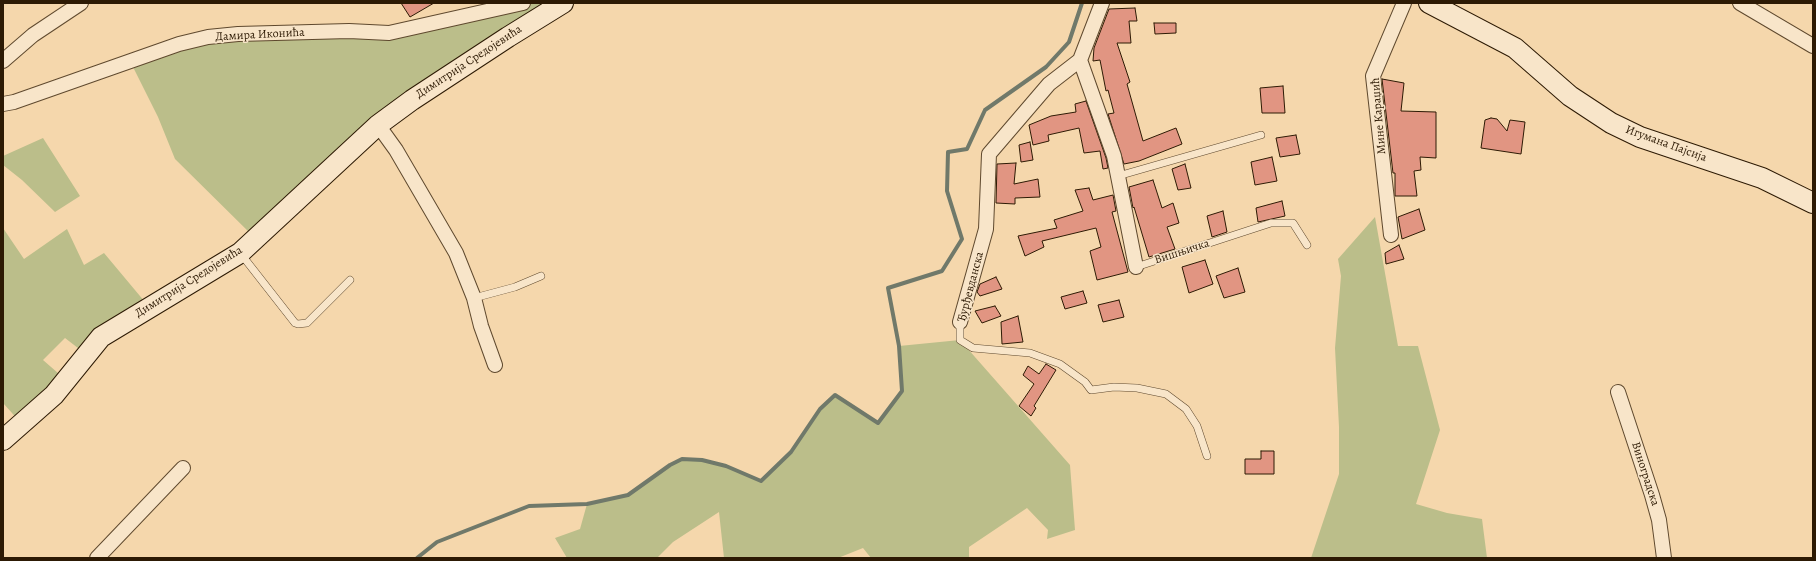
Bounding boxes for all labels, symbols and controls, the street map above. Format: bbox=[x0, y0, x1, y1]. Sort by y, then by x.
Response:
street label: Димитрија Средојевића bbox=[413, 22, 525, 102]
street label: Дамира Иконића bbox=[215, 25, 305, 45]
street label: Мине Караџић bbox=[1368, 77, 1390, 155]
street label: Игумана Пајсија bbox=[1623, 123, 1709, 165]
street label: Вишњичка bbox=[1153, 236, 1211, 268]
street label: Димитрија Средојевића bbox=[133, 243, 245, 321]
street label: Ђурђевданска bbox=[955, 250, 987, 324]
street label: Виноградска bbox=[1628, 440, 1662, 508]

